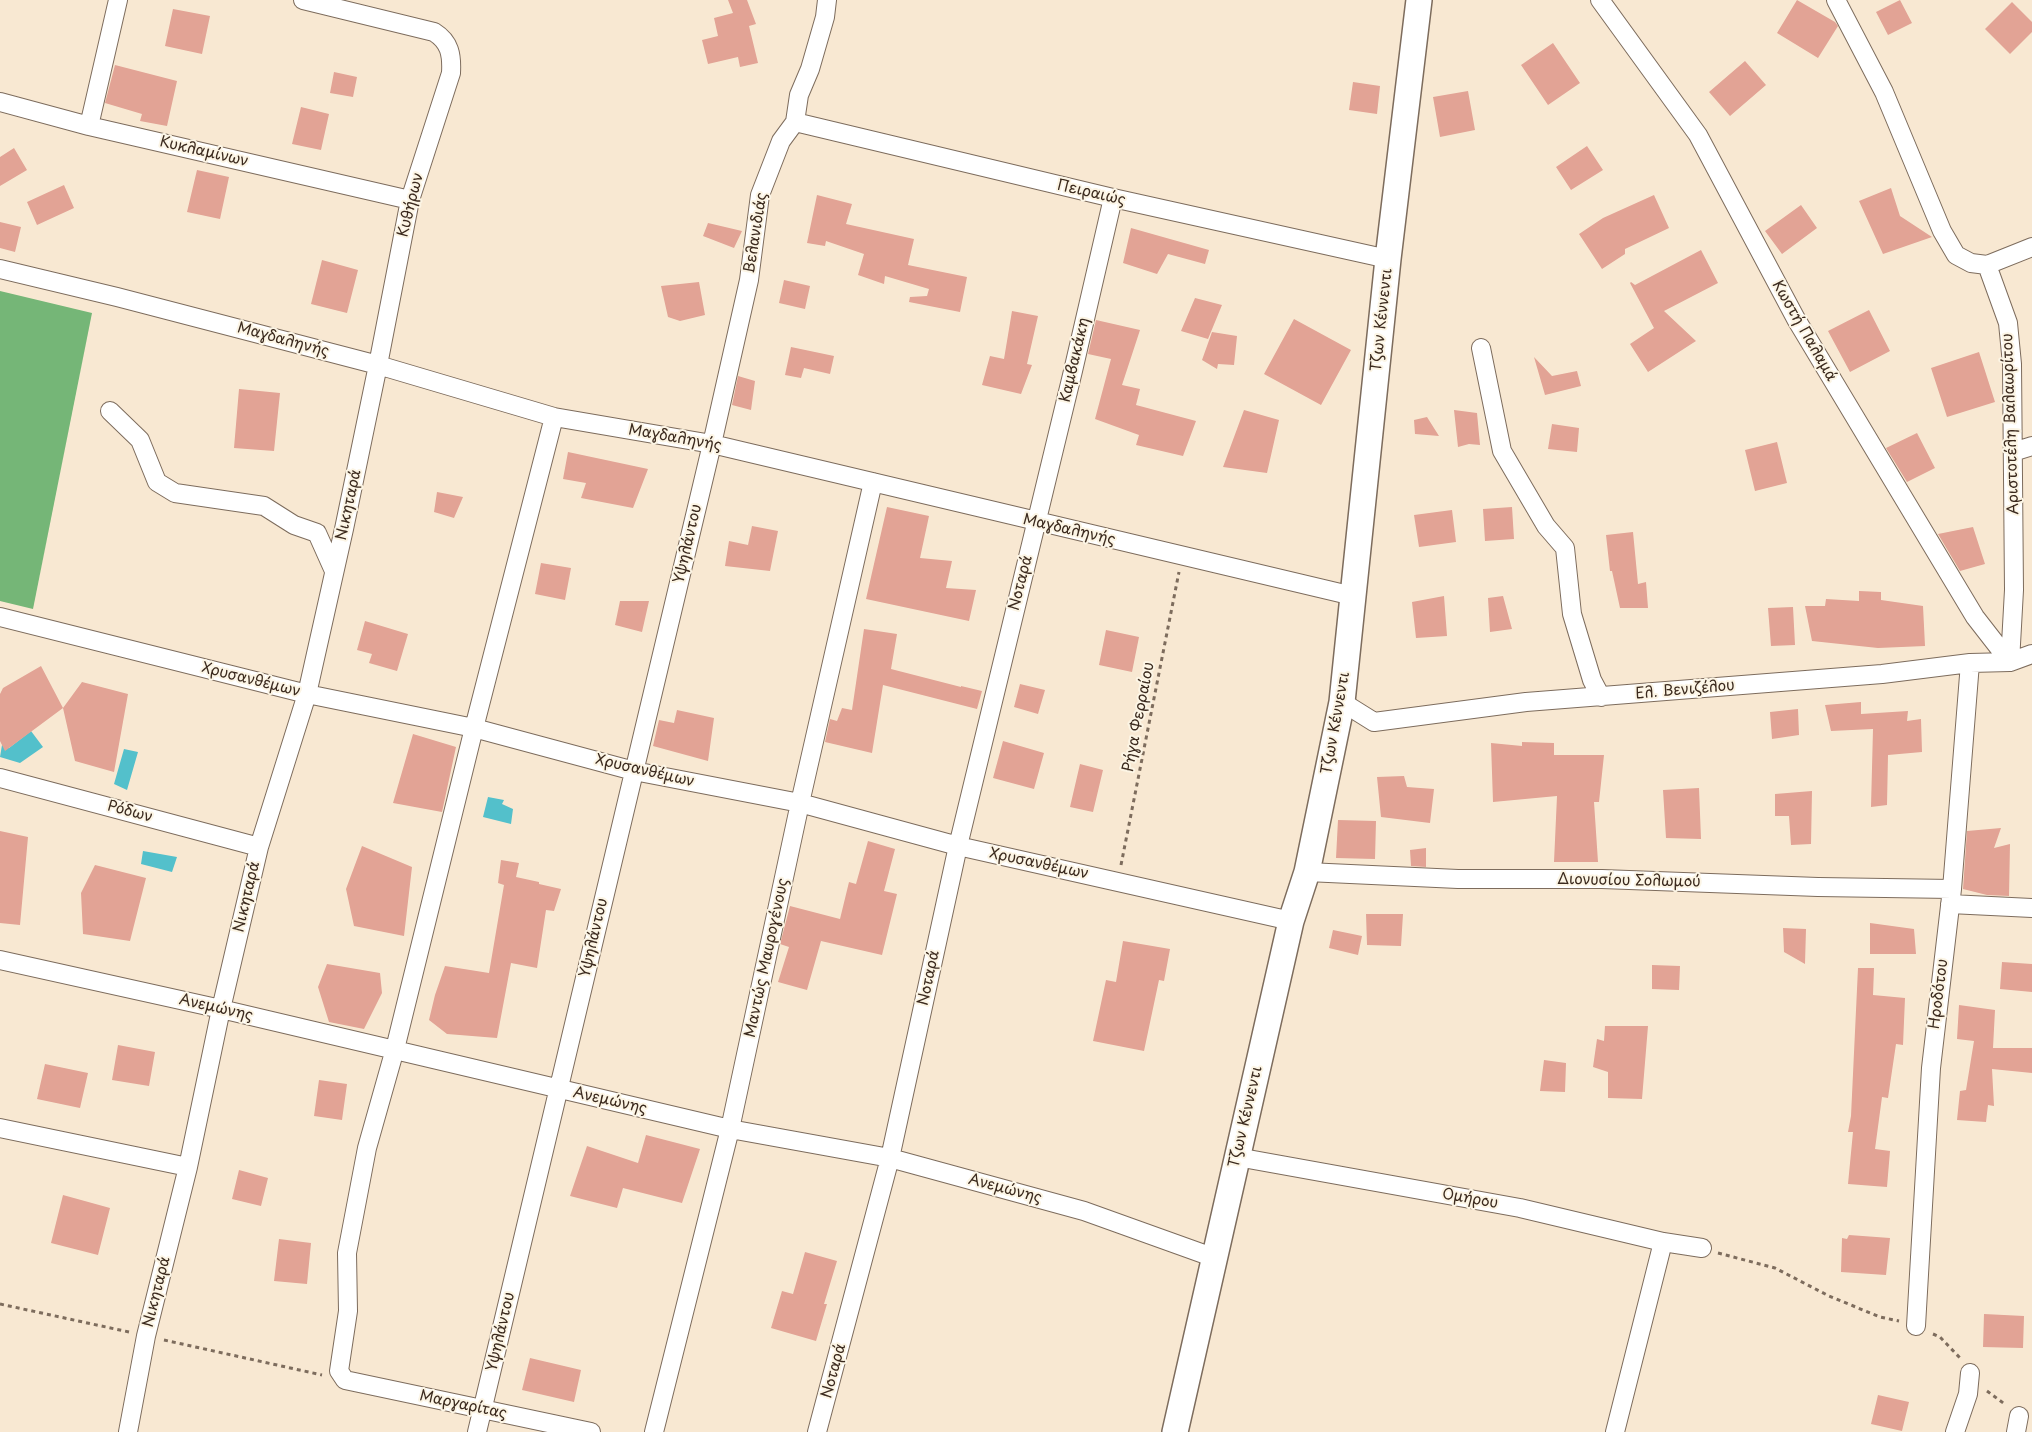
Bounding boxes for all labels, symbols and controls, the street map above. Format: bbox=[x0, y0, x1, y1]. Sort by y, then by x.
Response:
street label: Κυκλαμίνων bbox=[158, 133, 250, 171]
street label: Κυθήρων bbox=[394, 171, 428, 239]
street label: Πειραιώς bbox=[1055, 176, 1127, 210]
street label: Βελανιδιάς bbox=[741, 191, 771, 275]
street label: Τζων Κέννεντι bbox=[1368, 267, 1396, 373]
street label: Κωστή Παλαμά bbox=[1768, 277, 1840, 385]
street label: Καμβακάκη bbox=[1057, 316, 1093, 404]
street label: Μαγδαληνής bbox=[235, 319, 331, 361]
street label: Αριστοτέλη Βαλαωρίτου bbox=[1999, 333, 2023, 515]
street label: Μαγδαληνής bbox=[627, 421, 723, 455]
street label: Νικηταρά bbox=[333, 468, 365, 542]
street label: Υψηλάντου bbox=[670, 503, 706, 585]
street label: Μαγδαληνής bbox=[1021, 511, 1117, 549]
street label: Νοταρά bbox=[1006, 554, 1036, 612]
street label: Χρυσανθέμων bbox=[200, 659, 302, 701]
street label: Ρήγα Φερραίου bbox=[1120, 661, 1158, 773]
street label: Τζων Κέννεντι bbox=[1318, 670, 1354, 776]
street label: Ελ. Βενιζέλου bbox=[1635, 677, 1735, 703]
street label: Χρυσανθέμων bbox=[594, 751, 696, 791]
street label: Ρόδων bbox=[106, 797, 154, 827]
street label: Χρυσανθέμων bbox=[988, 845, 1090, 883]
street label: Νικηταρά bbox=[230, 860, 264, 934]
street label: Διονυσίου Σολωμού bbox=[1557, 871, 1701, 891]
street label: Μαντώς Μαυρογένους bbox=[741, 877, 793, 1039]
street label: Υψηλάντου bbox=[576, 897, 612, 979]
street label: Νοταρά bbox=[914, 949, 944, 1007]
street label: Ηροδότου bbox=[1926, 958, 1952, 1030]
street label: Ανεμώνης bbox=[177, 991, 255, 1025]
street label: Τζων Κέννεντι bbox=[1226, 1064, 1266, 1170]
street label: Ανεμώνης bbox=[571, 1084, 649, 1118]
street label: Ανεμώνης bbox=[966, 1171, 1044, 1207]
street label: Ομήρου bbox=[1441, 1185, 1499, 1213]
street label: Νικηταρά bbox=[140, 1255, 174, 1329]
street label: Υψηλάντου bbox=[483, 1291, 519, 1373]
street label: Νοταρά bbox=[818, 1342, 850, 1400]
street label: Μαργαρίτας bbox=[418, 1387, 508, 1423]

